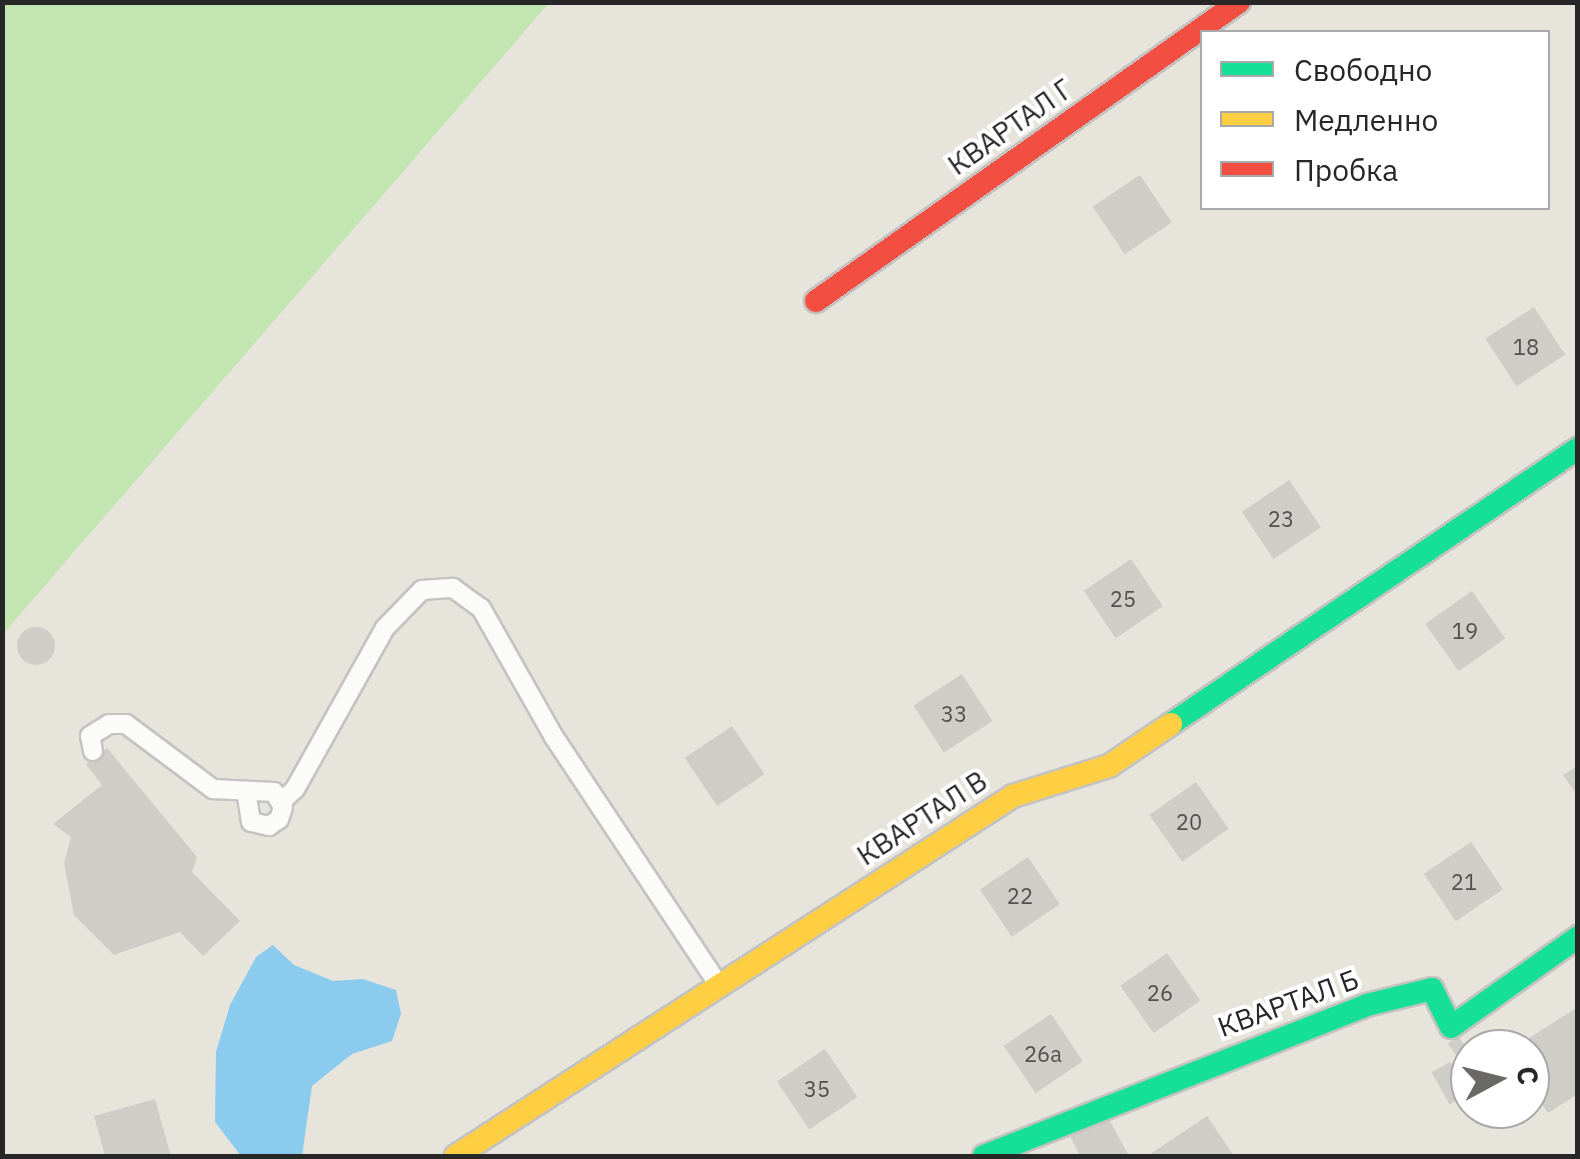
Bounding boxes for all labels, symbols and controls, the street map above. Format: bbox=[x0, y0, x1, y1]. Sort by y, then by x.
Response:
legend bbox=[1200, 30, 1550, 210]
text: Свободно bbox=[1294, 50, 1432, 89]
street label: КВАРТАЛ Г bbox=[942, 72, 1078, 182]
text: Медленно bbox=[1294, 100, 1438, 139]
text: Пробка bbox=[1294, 150, 1398, 189]
house number: 18 bbox=[1513, 334, 1539, 360]
house number: 23 bbox=[1268, 506, 1294, 532]
house number: 25 bbox=[1110, 586, 1136, 612]
house number: 19 bbox=[1452, 618, 1478, 644]
house number: 33 bbox=[941, 701, 967, 727]
street label: КВАРТАЛ В bbox=[851, 764, 993, 872]
house number: 20 bbox=[1176, 809, 1202, 835]
house number: 21 bbox=[1451, 869, 1477, 895]
house number: 22 bbox=[1007, 883, 1033, 909]
street label: КВАРТАЛ Б bbox=[1213, 962, 1363, 1044]
house number: 26 bbox=[1147, 980, 1173, 1006]
north arrow bbox=[1450, 1029, 1550, 1129]
house number: 26а bbox=[1024, 1041, 1062, 1067]
text: С bbox=[1509, 1064, 1548, 1087]
house number: 35 bbox=[804, 1076, 830, 1102]

